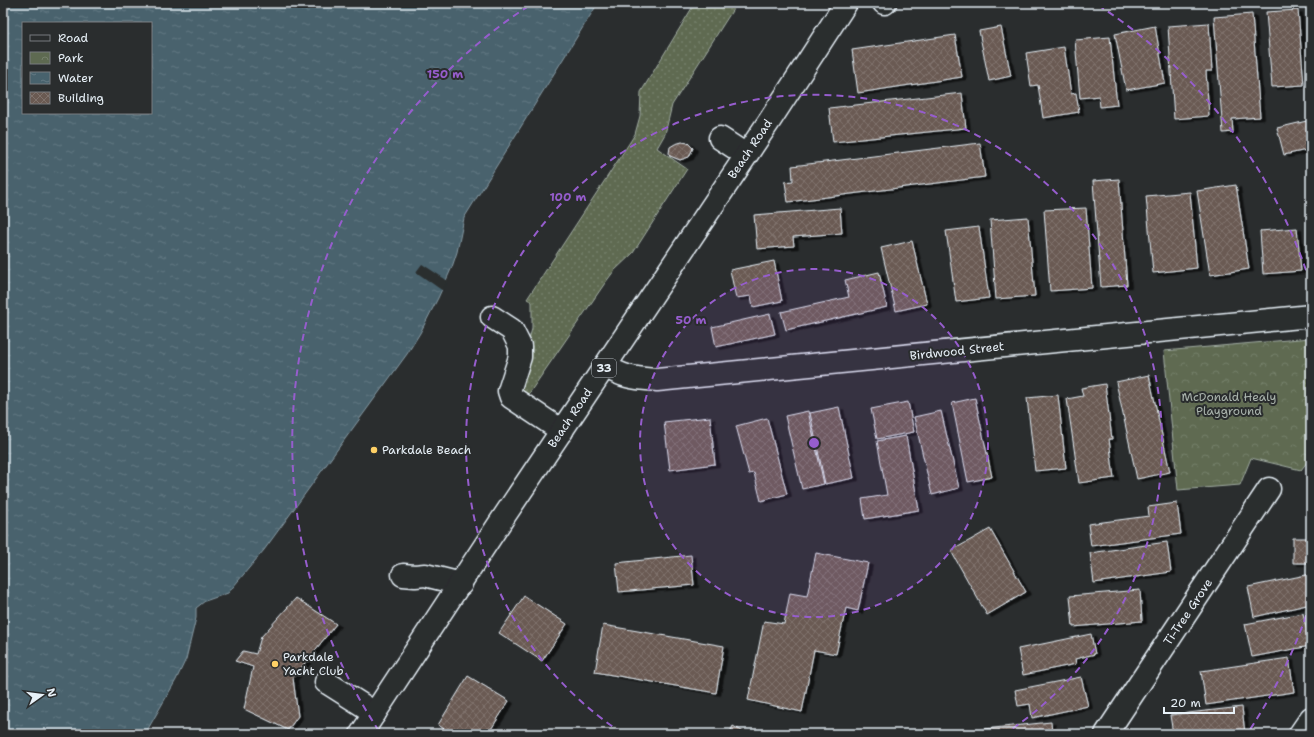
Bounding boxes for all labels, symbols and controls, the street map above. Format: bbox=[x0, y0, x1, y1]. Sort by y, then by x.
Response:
legend bbox=[22, 22, 152, 114]
text: Road bbox=[58, 30, 89, 46]
text: Park bbox=[58, 50, 84, 66]
text: 150 m bbox=[427, 66, 463, 82]
text: Water bbox=[58, 70, 94, 86]
text: Building bbox=[58, 90, 104, 106]
street label: Beach Road bbox=[724, 116, 776, 182]
text: 100 m bbox=[550, 189, 587, 205]
text: 50 m bbox=[676, 312, 707, 328]
street label: Birdwood Street bbox=[909, 338, 1005, 364]
road number: 33 bbox=[592, 359, 616, 377]
street label: Beach Road bbox=[544, 385, 596, 451]
park label: McDonald Healy Playground bbox=[1181, 389, 1277, 419]
centre of rings bbox=[807, 436, 821, 450]
place label: Parkdale Beach bbox=[382, 442, 471, 458]
marker: Parkdale Beach bbox=[369, 445, 379, 455]
street label: Ti-Tree Grove bbox=[1160, 575, 1216, 648]
place label: Parkdale Yacht Club bbox=[283, 649, 343, 679]
marker: Parkdale Yacht Club bbox=[270, 659, 280, 669]
north arrow bbox=[22, 675, 62, 715]
text: N bbox=[43, 687, 60, 699]
scale bar bbox=[1164, 689, 1234, 715]
text: 20 m bbox=[1170, 695, 1201, 711]

